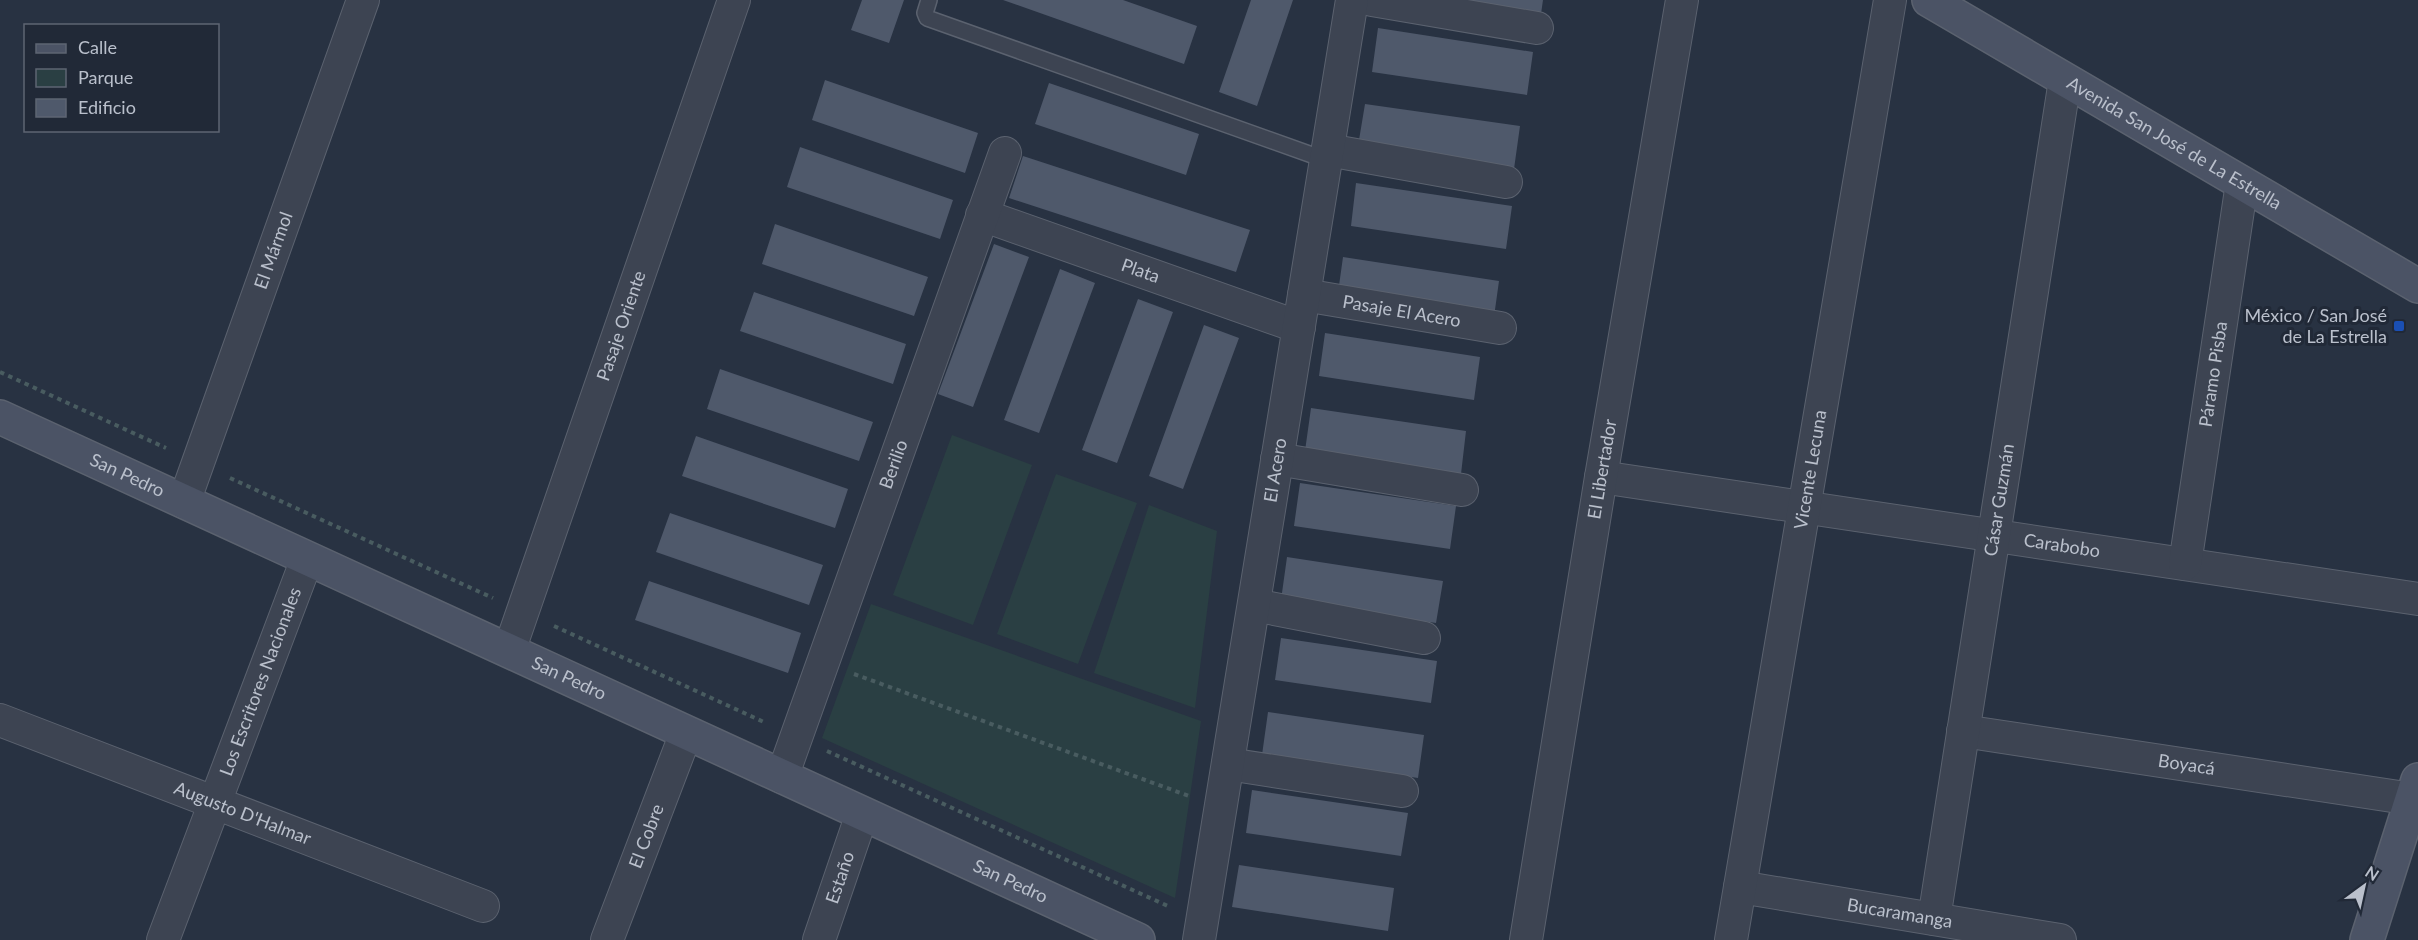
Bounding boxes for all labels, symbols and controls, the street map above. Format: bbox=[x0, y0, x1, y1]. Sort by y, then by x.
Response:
legend bbox=[24, 24, 219, 132]
text: Calle bbox=[78, 36, 117, 58]
text: Parque bbox=[78, 66, 133, 88]
street label: Avenida San José de La Estrella bbox=[2063, 71, 2286, 214]
text: Edificio bbox=[78, 96, 136, 118]
street label: El Mármol bbox=[249, 209, 297, 292]
street label: Plata bbox=[1119, 253, 1163, 287]
street label: Pasaje Oriente bbox=[591, 268, 650, 384]
street label: Pasaje El Acero bbox=[1341, 290, 1463, 331]
place label: México / San José de La Estrella bbox=[2244, 304, 2387, 347]
marker: México / San José de La Estrella bbox=[2392, 319, 2406, 333]
street label: Páramo Pisba bbox=[2194, 320, 2231, 428]
street label: Vicente Lecuna bbox=[1789, 408, 1830, 531]
street label: El Libertador bbox=[1582, 417, 1621, 521]
street label: Berilio bbox=[874, 436, 912, 492]
street label: El Acero bbox=[1258, 436, 1291, 504]
street label: Cásar Guzmán bbox=[1979, 442, 2018, 558]
street label: San Pedro bbox=[87, 448, 168, 501]
street label: Carabobo bbox=[2022, 528, 2102, 561]
street label: Los Escritores Nacionales bbox=[214, 584, 305, 779]
street label: San Pedro bbox=[528, 651, 610, 704]
street label: Boyacá bbox=[2157, 749, 2216, 779]
street label: Augusto D'Halmar bbox=[171, 776, 315, 849]
street label: El Cobre bbox=[623, 801, 668, 871]
street label: Estaño bbox=[820, 848, 858, 906]
street label: San Pedro bbox=[970, 854, 1052, 907]
north arrow bbox=[2334, 856, 2394, 916]
text: N bbox=[2362, 862, 2383, 884]
street label: Bucaramanga bbox=[1846, 893, 1954, 932]

